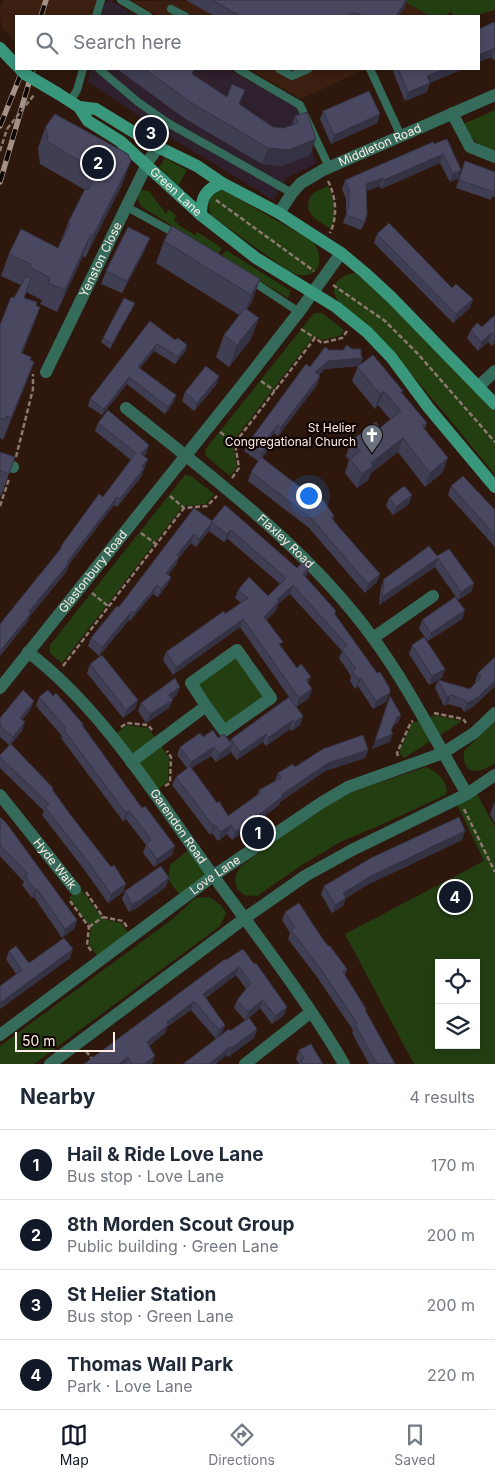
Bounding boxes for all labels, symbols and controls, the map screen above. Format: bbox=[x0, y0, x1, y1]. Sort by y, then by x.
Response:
search box bbox=[15, 15, 480, 70]
icon: search bbox=[33, 29, 61, 57]
text: Search here bbox=[73, 31, 182, 54]
pin: 3 bbox=[135, 114, 167, 152]
street label: Middleton Road bbox=[336, 120, 423, 169]
pin: 2 bbox=[82, 144, 114, 182]
street label: Green Lane bbox=[147, 164, 205, 219]
street label: Yenston Close bbox=[76, 219, 125, 299]
place label: St Helier Congregational Church bbox=[225, 420, 356, 449]
church icon: St Helier Congregational Church bbox=[360, 423, 384, 454]
your location bbox=[296, 483, 322, 509]
street label: Flaxley Road bbox=[255, 511, 317, 571]
street label: Glastonbury Road bbox=[55, 527, 130, 616]
street label: Garendon Road bbox=[147, 786, 210, 867]
pin: 1 bbox=[242, 814, 274, 852]
street label: Hyde Walk bbox=[30, 835, 80, 892]
street label: Love Lane bbox=[187, 852, 243, 898]
pin: 4 bbox=[439, 878, 471, 916]
map controls bbox=[435, 959, 480, 1049]
button: locate bbox=[435, 959, 480, 1004]
button: layers bbox=[435, 1004, 480, 1049]
scale bar bbox=[15, 1029, 115, 1052]
text: 50 m bbox=[22, 1032, 56, 1049]
text: Nearby bbox=[20, 1084, 95, 1109]
text: 4 results bbox=[410, 1087, 475, 1107]
text: Hail & Ride Love Lane bbox=[67, 1143, 264, 1166]
text: 1 bbox=[33, 1155, 39, 1175]
text: 170 m bbox=[431, 1155, 475, 1175]
text: Bus stop · Love Lane bbox=[67, 1166, 224, 1186]
text: 8th Morden Scout Group bbox=[67, 1213, 295, 1236]
text: 2 bbox=[31, 1225, 41, 1245]
text: 200 m bbox=[427, 1225, 475, 1245]
text: Public building · Green Lane bbox=[67, 1236, 279, 1256]
text: St Helier Station bbox=[67, 1283, 216, 1306]
text: 3 bbox=[31, 1295, 41, 1315]
text: 200 m bbox=[427, 1295, 475, 1315]
text: Bus stop · Green Lane bbox=[67, 1306, 234, 1326]
text: Thomas Wall Park bbox=[67, 1353, 233, 1376]
text: 4 bbox=[31, 1365, 41, 1385]
text: 220 m bbox=[427, 1365, 475, 1385]
text: Park · Love Lane bbox=[67, 1376, 193, 1396]
tab: Map bbox=[60, 1421, 89, 1468]
tab: Directions bbox=[208, 1421, 275, 1468]
tab: Saved bbox=[394, 1421, 435, 1468]

